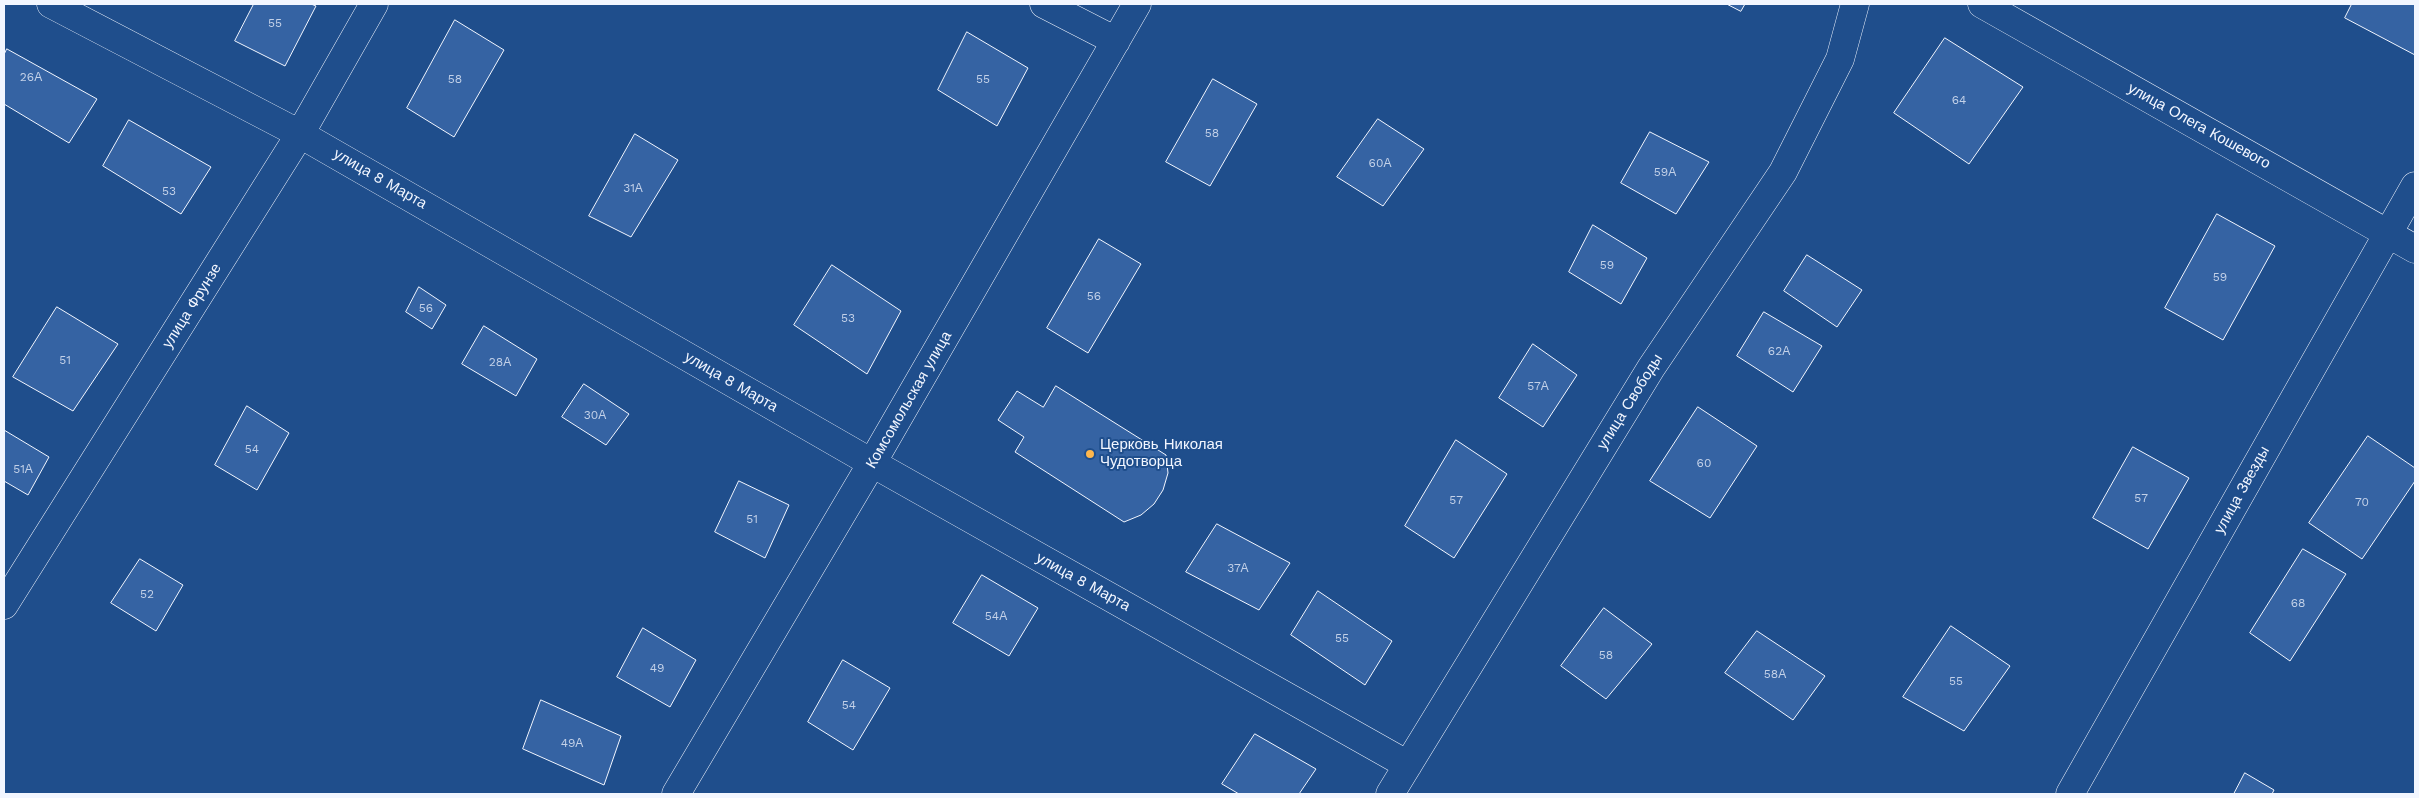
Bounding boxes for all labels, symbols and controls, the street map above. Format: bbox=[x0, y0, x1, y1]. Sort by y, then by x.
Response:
house number: 55 bbox=[268, 16, 282, 30]
house number: 26А bbox=[20, 70, 42, 84]
house number: 58 bbox=[448, 72, 462, 86]
house number: 55 bbox=[976, 72, 990, 86]
street label: улица Олега Кошевого bbox=[2124, 79, 2274, 173]
house number: 64 bbox=[1952, 93, 1966, 107]
house number: 58 bbox=[1205, 126, 1219, 140]
street label: улица 8 Марта bbox=[330, 145, 430, 213]
house number: 60А bbox=[1369, 156, 1391, 170]
house number: 59А bbox=[1654, 165, 1676, 179]
house number: 31А bbox=[623, 181, 643, 195]
house number: 53 bbox=[162, 184, 176, 198]
house number: 59 bbox=[1600, 258, 1614, 272]
street label: улица Фрунзе bbox=[159, 260, 225, 352]
house number: 59 bbox=[2213, 270, 2227, 284]
house number: 56 bbox=[1087, 289, 1101, 303]
house number: 56 bbox=[419, 301, 433, 315]
house number: 53 bbox=[841, 311, 855, 325]
street label: Комсомольская улица bbox=[862, 328, 956, 472]
house number: 62А bbox=[1768, 344, 1790, 358]
street label: улица 8 Марта bbox=[681, 348, 781, 416]
street label: улица Свободы bbox=[1593, 351, 1667, 453]
house number: 51 bbox=[59, 353, 71, 367]
house number: 28А bbox=[489, 355, 511, 369]
house number: 57А bbox=[1527, 379, 1549, 393]
house number: 30А bbox=[584, 408, 606, 422]
place label: Церковь Николая Чудотворца bbox=[1100, 436, 1223, 471]
house number: 54 bbox=[245, 442, 259, 456]
street label: улица Звезды bbox=[2211, 443, 2273, 537]
marker: Церковь Николая Чудотворца bbox=[1084, 448, 1096, 460]
house number: 60 bbox=[1697, 456, 1711, 470]
house number: 51А bbox=[13, 462, 33, 476]
house number: 57 bbox=[2134, 491, 2148, 505]
house number: 57 bbox=[1449, 493, 1463, 507]
house number: 70 bbox=[2355, 495, 2369, 509]
house number: 51 bbox=[746, 512, 758, 526]
street label: улица 8 Марта bbox=[1033, 549, 1133, 615]
house number: 37А bbox=[1227, 561, 1249, 575]
house number: 52 bbox=[140, 587, 154, 601]
house number: 68 bbox=[2291, 596, 2305, 610]
house number: 54А bbox=[985, 609, 1007, 623]
house number: 55 bbox=[1335, 631, 1349, 645]
house number: 58 bbox=[1599, 648, 1613, 662]
house number: 49 bbox=[650, 661, 664, 675]
house number: 58А bbox=[1764, 667, 1786, 681]
house number: 55 bbox=[1949, 674, 1963, 688]
house number: 54 bbox=[842, 698, 856, 712]
house number: 49А bbox=[561, 736, 583, 750]

